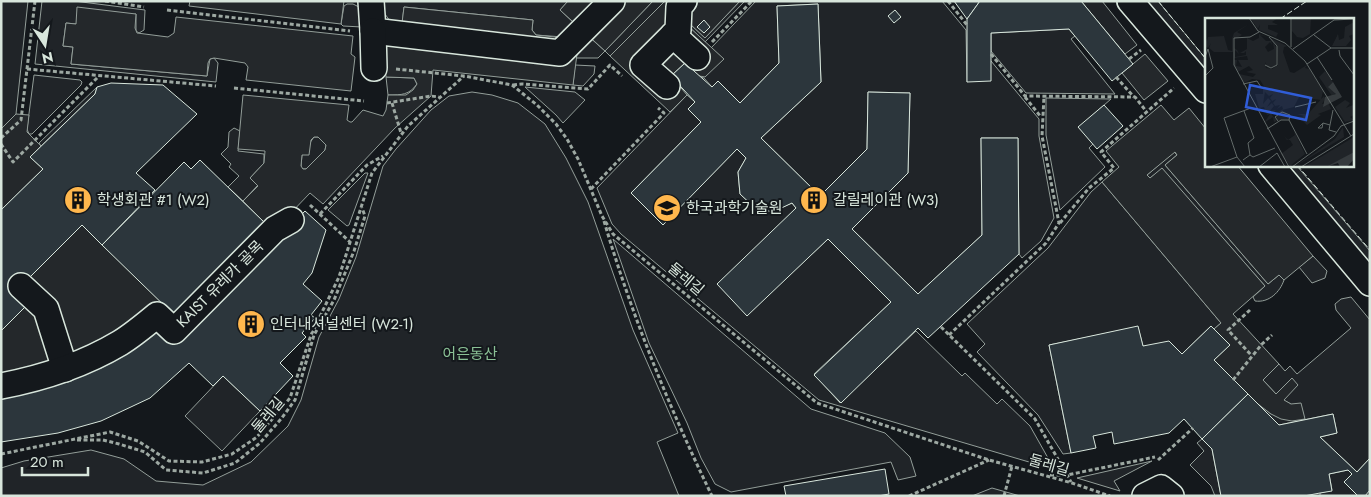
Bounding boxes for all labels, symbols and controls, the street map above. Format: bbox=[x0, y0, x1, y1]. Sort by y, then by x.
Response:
inset map bbox=[1205, 18, 1354, 166]
north arrow bbox=[20, 20, 70, 70]
text: N bbox=[40, 47, 55, 69]
building icon: 학생회관 #1 (W2) bbox=[63, 185, 93, 215]
building icon: 갈릴레이관 (W3) bbox=[799, 185, 829, 215]
place label: 학생회관 #1 (W2) bbox=[97, 189, 210, 211]
place label: 갈릴레이관 (W3) bbox=[833, 189, 939, 211]
school or university icon: 한국과학기술원 bbox=[652, 193, 682, 223]
place label: 한국과학기술원 bbox=[686, 197, 783, 219]
street label: KAIST 유레카 골목 bbox=[171, 235, 269, 333]
street label: 둘레길 bbox=[663, 257, 709, 301]
building icon: 인터내셔널센터 (W2-1) bbox=[236, 309, 266, 339]
place label: 인터내셔널센터 (W2-1) bbox=[270, 313, 414, 335]
park label: 어은동산 bbox=[442, 343, 498, 365]
street label: 둘레길 bbox=[246, 392, 290, 438]
scale bar bbox=[22, 444, 89, 476]
street label: 둘레길 bbox=[1026, 449, 1072, 481]
text: 20 m bbox=[30, 451, 64, 473]

